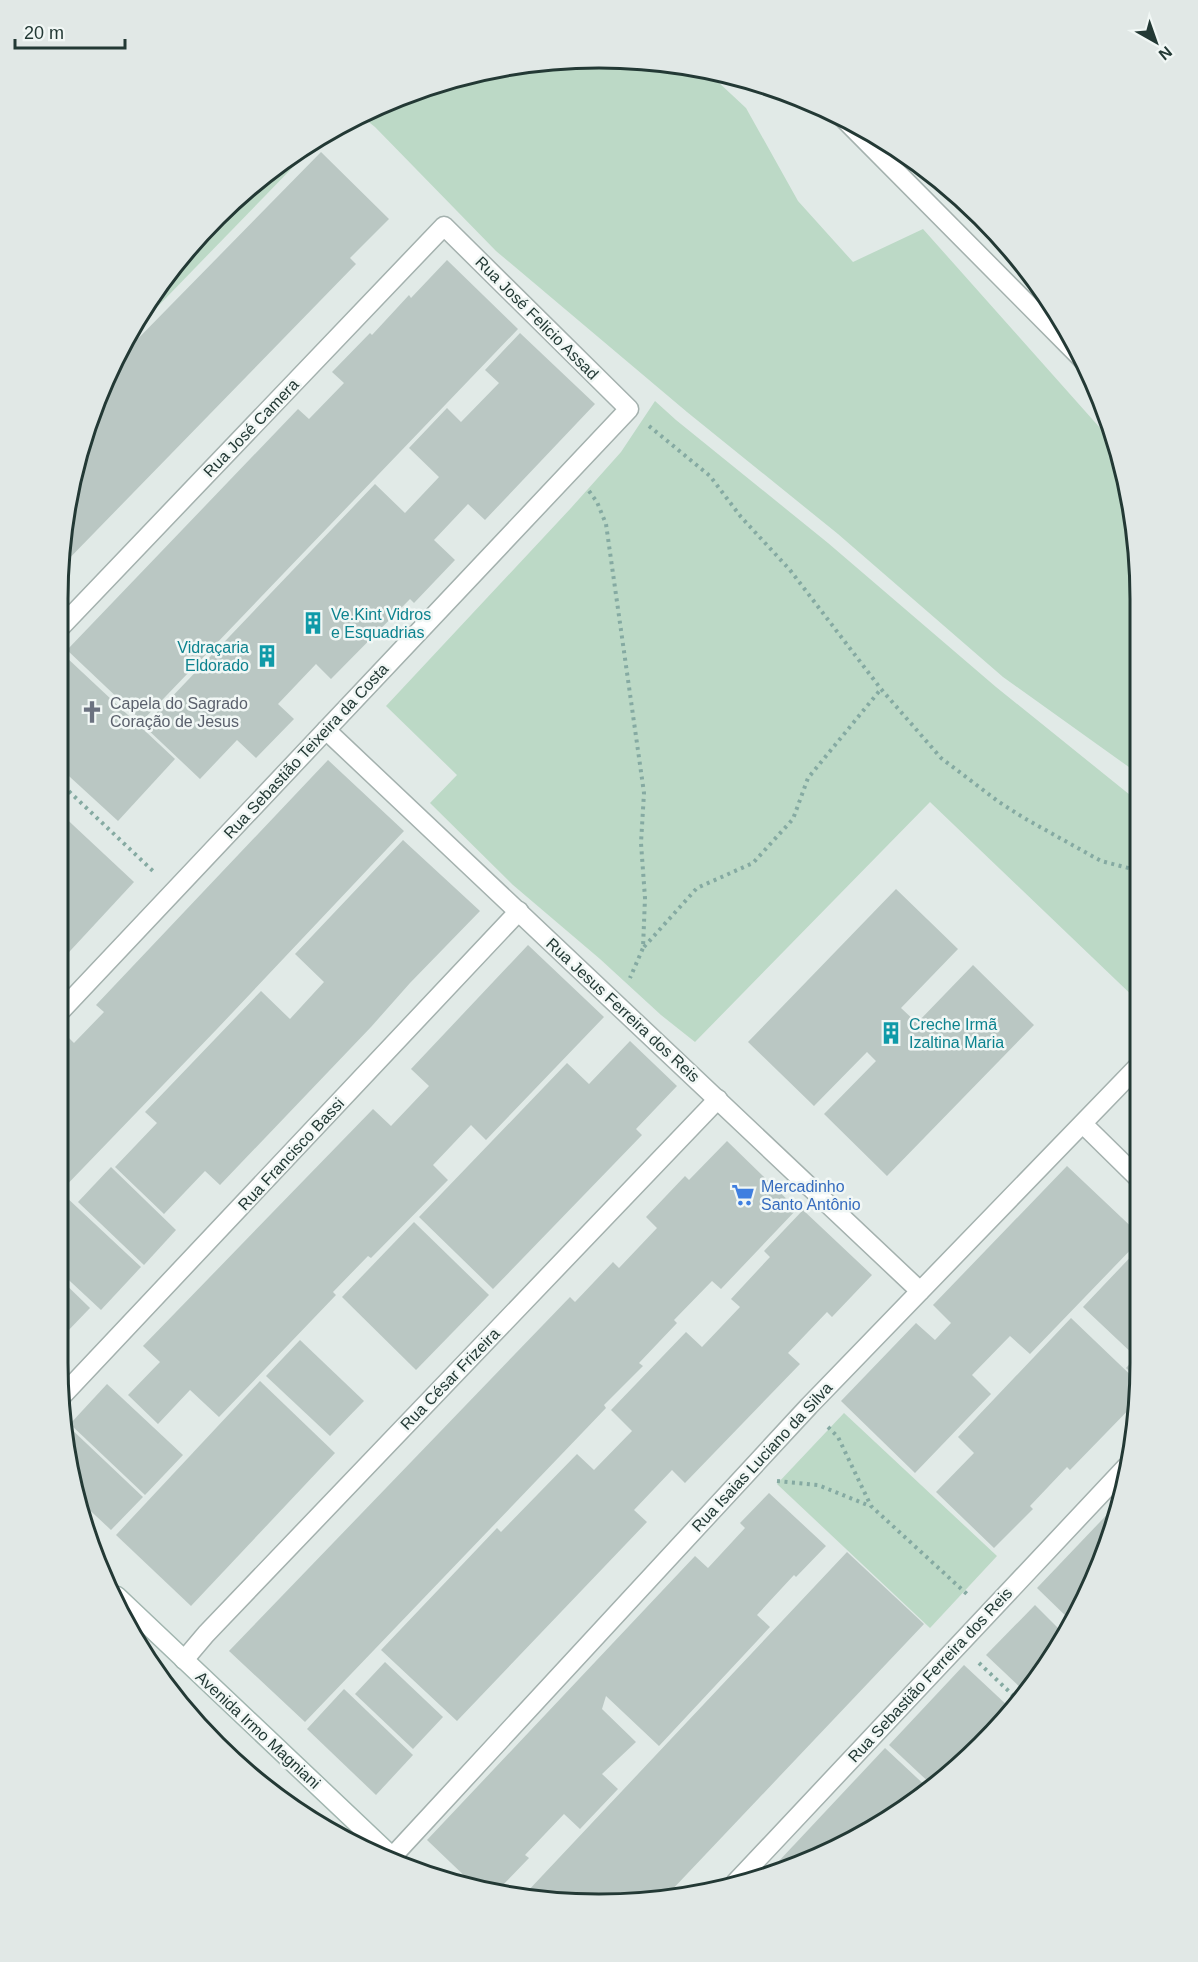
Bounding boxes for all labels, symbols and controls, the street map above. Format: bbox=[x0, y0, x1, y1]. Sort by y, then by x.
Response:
scale bar bbox=[15, 12, 124, 50]
north arrow bbox=[1126, 12, 1186, 72]
text: 20 m bbox=[24, 23, 64, 43]
text: N bbox=[1155, 43, 1175, 63]
street label: Rua José Felicio Assad bbox=[472, 253, 602, 383]
street label: Rua José Camera bbox=[200, 376, 302, 480]
place label: Ve.Kint Vidros e Esquadrias bbox=[331, 606, 431, 641]
building icon: Ve.Kint Vidros e Esquadrias bbox=[300, 610, 326, 636]
place label: Vidraçaria Eldorado bbox=[177, 639, 249, 674]
building icon: Vidraçaria Eldorado bbox=[254, 643, 280, 669]
street label: Rua Sebastião Teixeira da Costa bbox=[220, 660, 392, 842]
place label: Capela do Sagrado Coração de Jesus bbox=[110, 695, 248, 730]
church icon: Capela do Sagrado Coração de Jesus bbox=[79, 699, 105, 725]
street label: Rua Jesus Ferreira dos Reis bbox=[543, 935, 703, 1085]
place label: Creche Irmã Izaltina Maria bbox=[909, 1016, 1004, 1051]
building icon: Creche Irmã Izaltina Maria bbox=[878, 1020, 904, 1046]
street label: Rua Francisco Bassi bbox=[235, 1095, 347, 1213]
place label: Mercadinho Santo Antônio bbox=[761, 1178, 861, 1213]
supermarket icon: Mercadinho Santo Antônio bbox=[730, 1182, 756, 1208]
street label: Rua César Frizeira bbox=[397, 1325, 503, 1433]
street label: Rua Isaias Luciano da Silva bbox=[688, 1379, 836, 1535]
street label: Rua Sebastião Ferreira dos Reis bbox=[845, 1584, 1015, 1766]
street label: Avenida Irmo Magniani bbox=[192, 1668, 324, 1792]

